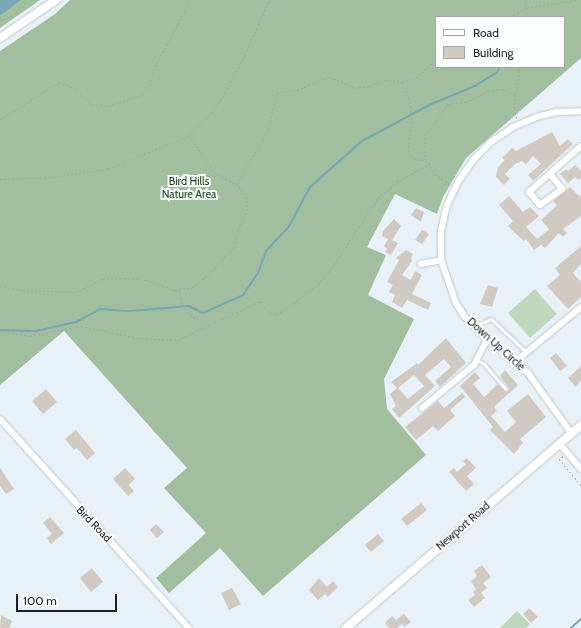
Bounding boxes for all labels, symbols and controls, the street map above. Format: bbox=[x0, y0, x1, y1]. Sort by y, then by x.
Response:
legend bbox=[435, 16, 565, 68]
text: Road bbox=[473, 25, 499, 40]
text: Building bbox=[473, 45, 514, 60]
park label: Bird Hills Nature Area bbox=[162, 175, 216, 201]
street label: Down Up Circle bbox=[465, 315, 527, 373]
street label: Newport Road bbox=[433, 499, 493, 553]
street label: Bird Road bbox=[74, 503, 114, 545]
scale bar bbox=[18, 586, 119, 612]
text: 100 m bbox=[23, 593, 57, 608]

